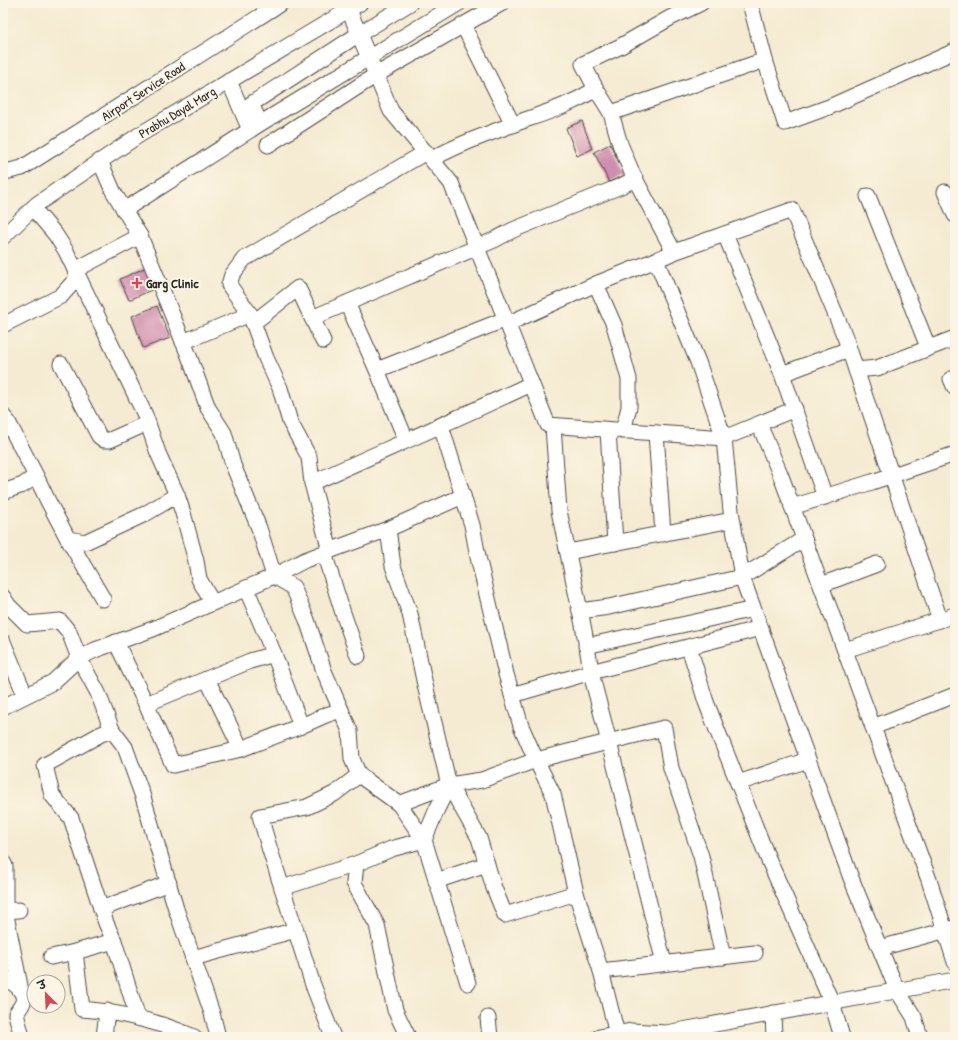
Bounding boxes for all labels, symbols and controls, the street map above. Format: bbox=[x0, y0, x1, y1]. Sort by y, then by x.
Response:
street label: Airport Service Road bbox=[98, 57, 188, 125]
street label: Prabhu Dayal Marg bbox=[135, 82, 219, 142]
place label: Garg Clinic bbox=[146, 274, 199, 293]
marker: Garg Clinic bbox=[131, 277, 143, 289]
north arrow bbox=[26, 974, 66, 1014]
text: उ bbox=[35, 976, 50, 993]

